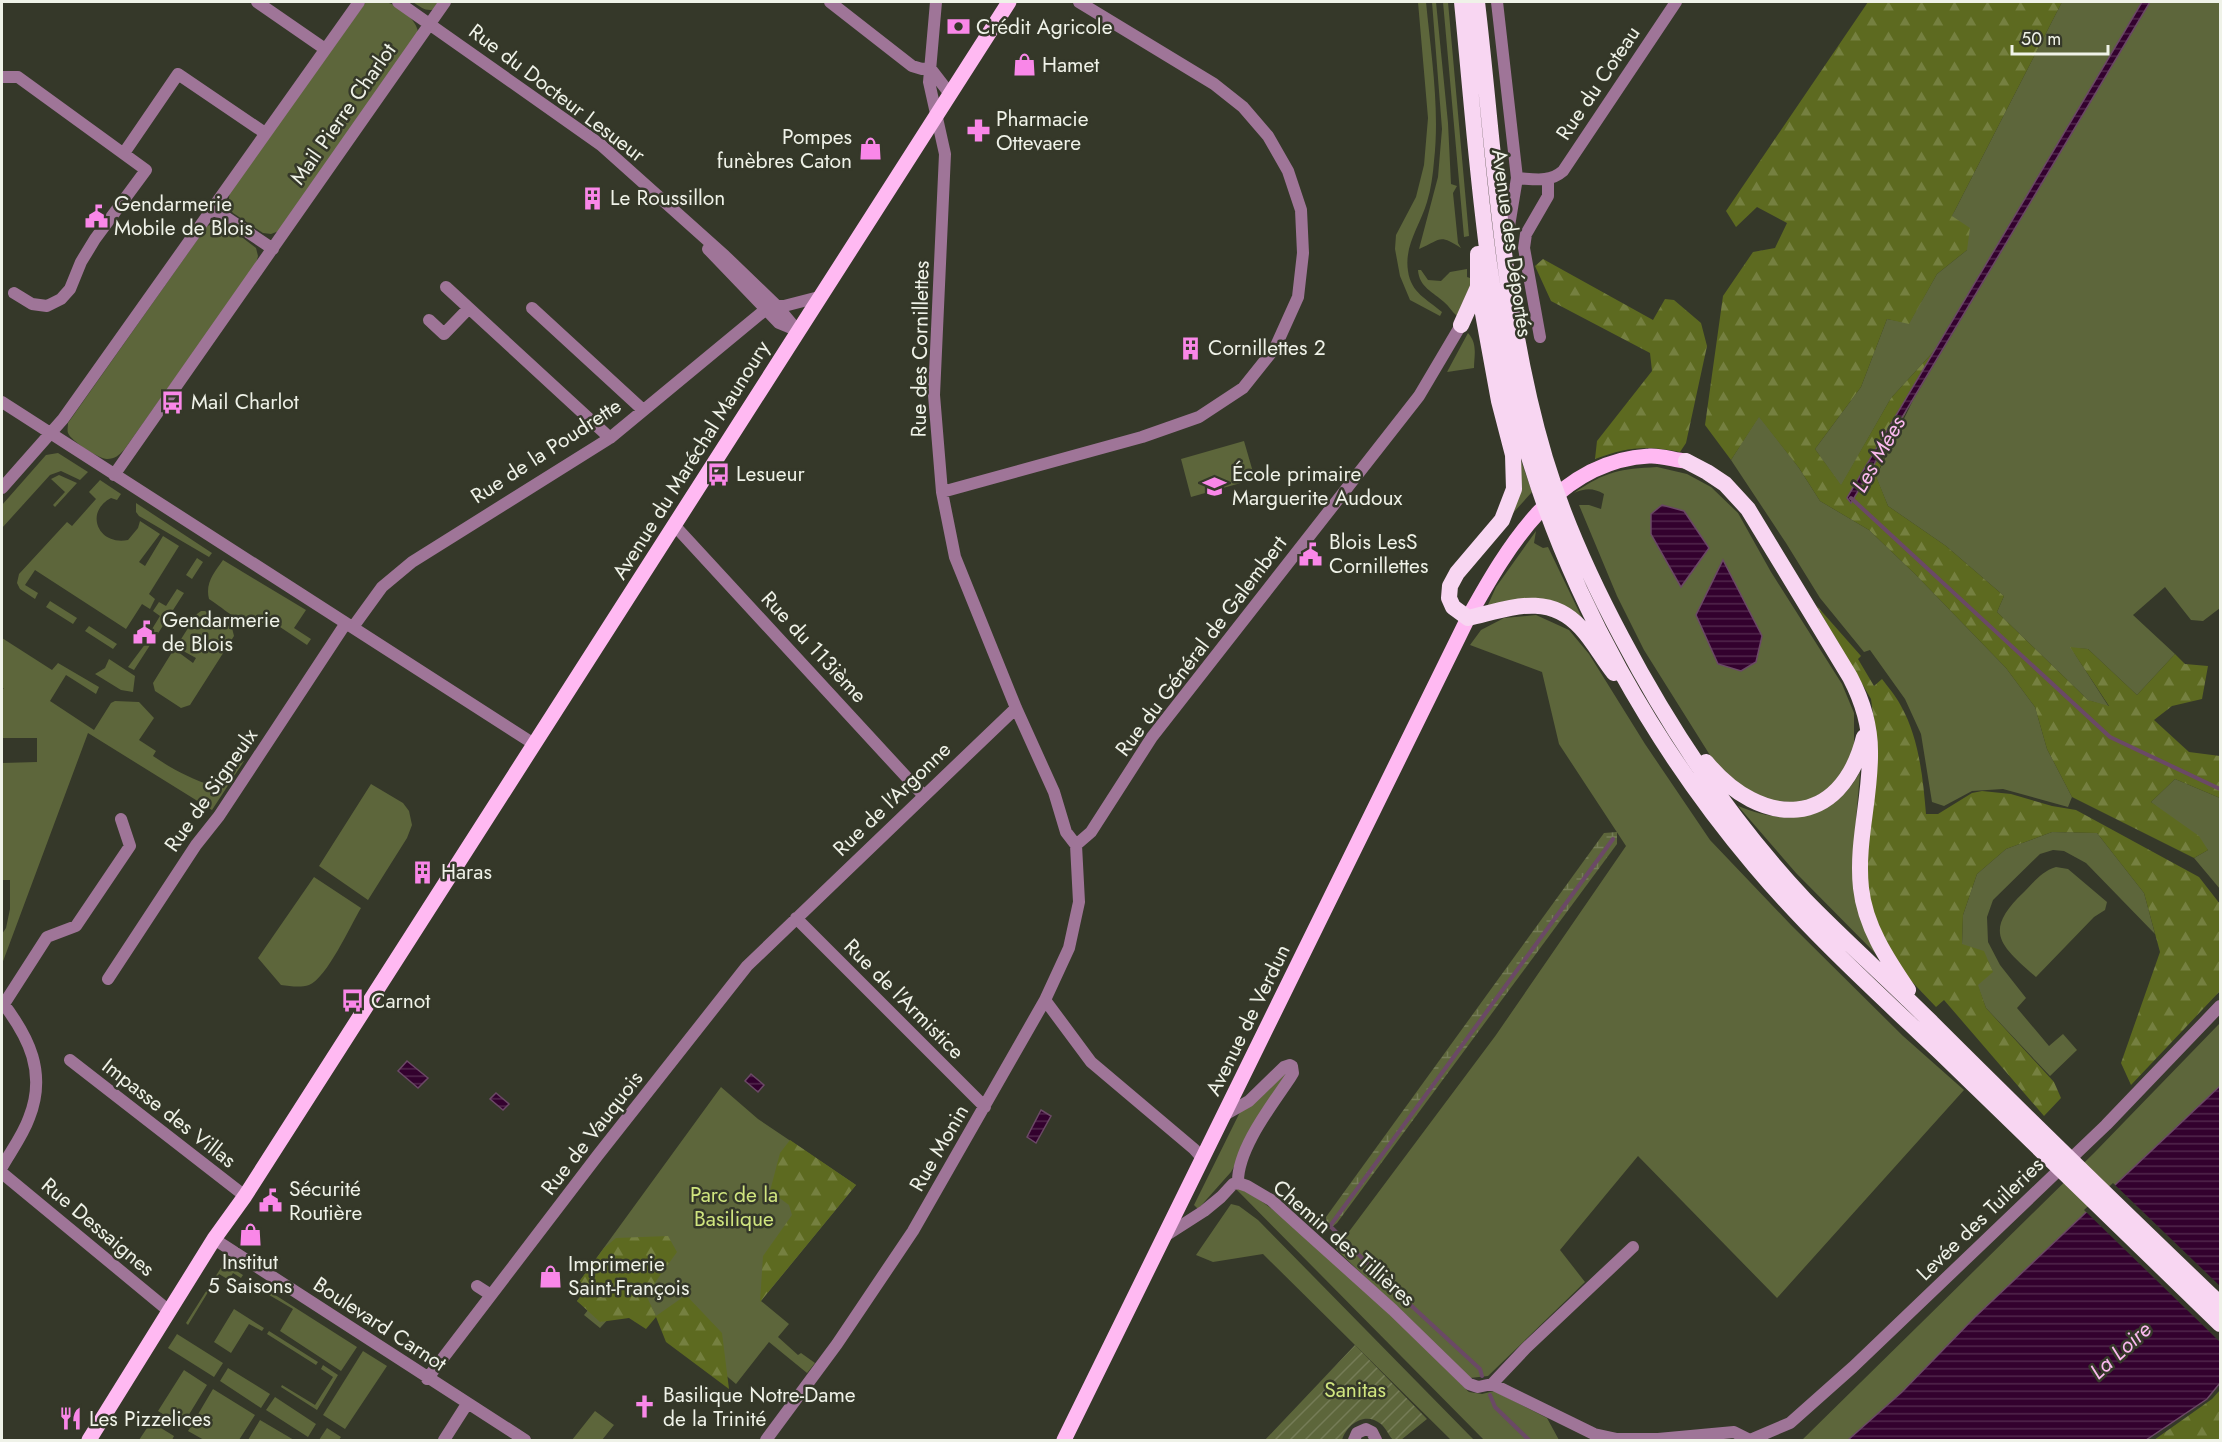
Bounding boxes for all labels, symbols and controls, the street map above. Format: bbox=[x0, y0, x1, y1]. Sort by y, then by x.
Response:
place label: Crédit Agricole bbox=[976, 12, 1113, 42]
bank icon: Crédit Agricole bbox=[945, 14, 971, 40]
street label: Rue du Docteur Lesueur bbox=[462, 17, 652, 170]
scale bar bbox=[2012, 18, 2108, 56]
street label: Rue du Coteau bbox=[1549, 20, 1647, 146]
text: 50 m bbox=[2021, 26, 2061, 52]
street label: Mail Pierre Charlot bbox=[283, 37, 403, 191]
place label: Hamet bbox=[1042, 50, 1099, 80]
shop icon: Hamet bbox=[1011, 52, 1037, 78]
place label: Pharmacie Ottevaere bbox=[996, 104, 1089, 158]
pharmacy icon: Pharmacie Ottevaere bbox=[965, 118, 991, 144]
place label: Pompes funèbres Caton bbox=[717, 122, 852, 176]
shop icon: Pompes funèbres Caton bbox=[857, 136, 883, 162]
street label: Avenue des Déportés bbox=[1484, 147, 1540, 339]
place label: Le Roussillon bbox=[610, 183, 725, 213]
building icon: Le Roussillon bbox=[579, 185, 605, 211]
place label: Gendarmerie Mobile de Blois bbox=[114, 189, 253, 243]
public building icon: Gendarmerie Mobile de Blois bbox=[83, 203, 109, 229]
street label: Rue des Cornillettes bbox=[903, 260, 937, 438]
place label: Cornillettes 2 bbox=[1208, 333, 1326, 363]
street label: Avenue du Maréchal Maunoury bbox=[605, 334, 777, 585]
building icon: Cornillettes 2 bbox=[1177, 335, 1203, 361]
place label: Mail Charlot bbox=[191, 387, 299, 417]
bus stop icon: Mail Charlot bbox=[160, 389, 186, 415]
street label: Rue de la Poudrette bbox=[465, 391, 627, 511]
water label: Les Mées bbox=[1843, 409, 1913, 498]
place label: Lesueur bbox=[736, 459, 806, 489]
place label: École primaire Marguerite Audoux bbox=[1232, 459, 1403, 513]
bus stop icon: Lesueur bbox=[705, 461, 731, 487]
school or university icon: École primaire Marguerite Audoux bbox=[1201, 473, 1227, 499]
place label: Blois LesS Cornillettes bbox=[1329, 527, 1428, 581]
street label: Rue du Général de Galembert bbox=[1108, 530, 1294, 762]
public building icon: Blois LesS Cornillettes bbox=[1298, 541, 1324, 567]
street label: Rue du 113ième bbox=[754, 584, 874, 710]
place label: Gendarmerie de Blois bbox=[162, 605, 280, 659]
public building icon: Gendarmerie de Blois bbox=[131, 619, 157, 645]
street label: Rue de Signeulx bbox=[157, 722, 265, 858]
street label: Rue de l'Argonne bbox=[826, 735, 958, 863]
place label: Haras bbox=[441, 857, 492, 887]
building icon: Haras bbox=[410, 859, 436, 885]
street label: Rue de l'Armistice bbox=[837, 932, 971, 1066]
street label: Avenue de Verdun bbox=[1198, 939, 1298, 1101]
place label: Carnot bbox=[371, 986, 430, 1016]
bus stop icon: Carnot bbox=[340, 988, 366, 1014]
street label: Impasse des Villas bbox=[96, 1051, 242, 1175]
street label: Rue de Vauquois bbox=[534, 1065, 650, 1201]
street label: Rue Monin bbox=[902, 1099, 976, 1197]
street label: Levée des Tuileries bbox=[1910, 1150, 2050, 1288]
street label: Rue Dessaignes bbox=[35, 1171, 161, 1283]
street label: Chemin des Tillières bbox=[1266, 1173, 1422, 1313]
place label: Sécurité Routière bbox=[289, 1174, 362, 1228]
park label: Parc de la Basilique bbox=[690, 1180, 778, 1234]
public building icon: Sécurité Routière bbox=[258, 1188, 284, 1214]
shop icon: Institut 5 Saisons bbox=[237, 1221, 263, 1247]
place label: Institut 5 Saisons bbox=[208, 1247, 292, 1301]
place label: Imprimerie Saint-François bbox=[568, 1249, 689, 1303]
shop icon: Imprimerie Saint-François bbox=[537, 1263, 563, 1289]
street label: Boulevard Carnot bbox=[307, 1270, 453, 1378]
water label: La Loire bbox=[2082, 1314, 2158, 1386]
park label: Sanitas bbox=[1324, 1375, 1386, 1405]
place label: Basilique Notre-Dame de la Trinité bbox=[663, 1380, 856, 1434]
church icon: Basilique Notre-Dame de la Trinité bbox=[632, 1394, 658, 1420]
place label: Les Pizzelices bbox=[89, 1404, 211, 1434]
restaurant icon: Les Pizzelices bbox=[58, 1406, 84, 1432]

